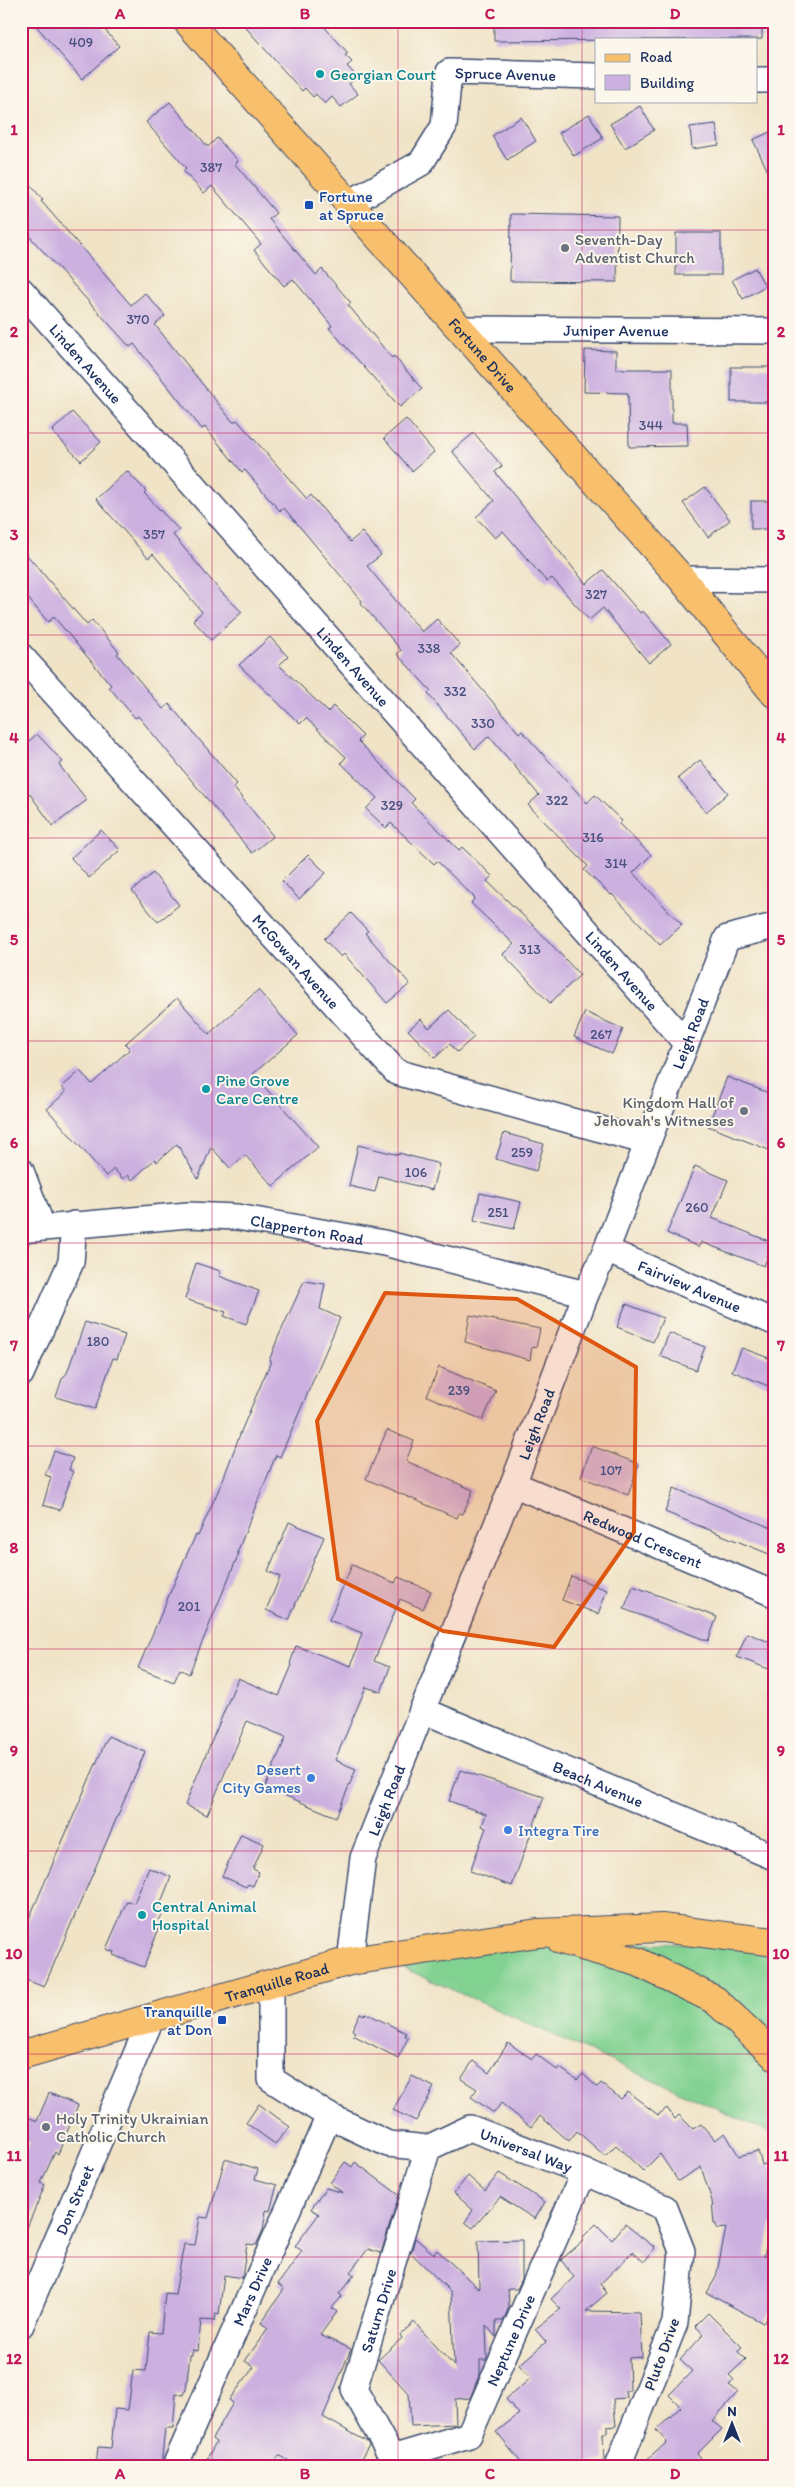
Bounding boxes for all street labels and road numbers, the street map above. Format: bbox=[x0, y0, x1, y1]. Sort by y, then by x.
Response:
street label: Spruce Avenue bbox=[455, 63, 556, 85]
street label: Fortune Drive bbox=[444, 314, 521, 396]
street label: Linden Avenue bbox=[45, 320, 126, 408]
street label: Juniper Avenue bbox=[563, 321, 669, 340]
street label: Linden Avenue bbox=[313, 623, 393, 711]
street label: McGowan Avenue bbox=[248, 910, 343, 1013]
street label: Linden Avenue bbox=[581, 927, 662, 1015]
street label: Leigh Road bbox=[668, 995, 713, 1072]
street label: Clapperton Road bbox=[249, 1211, 365, 1249]
street label: Fairview Avenue bbox=[635, 1256, 744, 1317]
street label: Leigh Road bbox=[514, 1386, 559, 1463]
street label: Redwood Crescent bbox=[581, 1506, 705, 1573]
street label: Beach Avenue bbox=[550, 1757, 646, 1811]
street label: Leigh Road bbox=[364, 1762, 409, 1839]
street label: Tranquille Road bbox=[223, 1958, 331, 2006]
street label: Universal Way bbox=[477, 2124, 575, 2177]
street label: Don Street bbox=[51, 2162, 98, 2238]
street label: Mars Drive bbox=[229, 2254, 276, 2329]
street label: Saturn Drive bbox=[357, 2266, 400, 2355]
street label: Neptune Drive bbox=[483, 2291, 539, 2389]
street label: Pluto Drive bbox=[640, 2315, 683, 2393]

